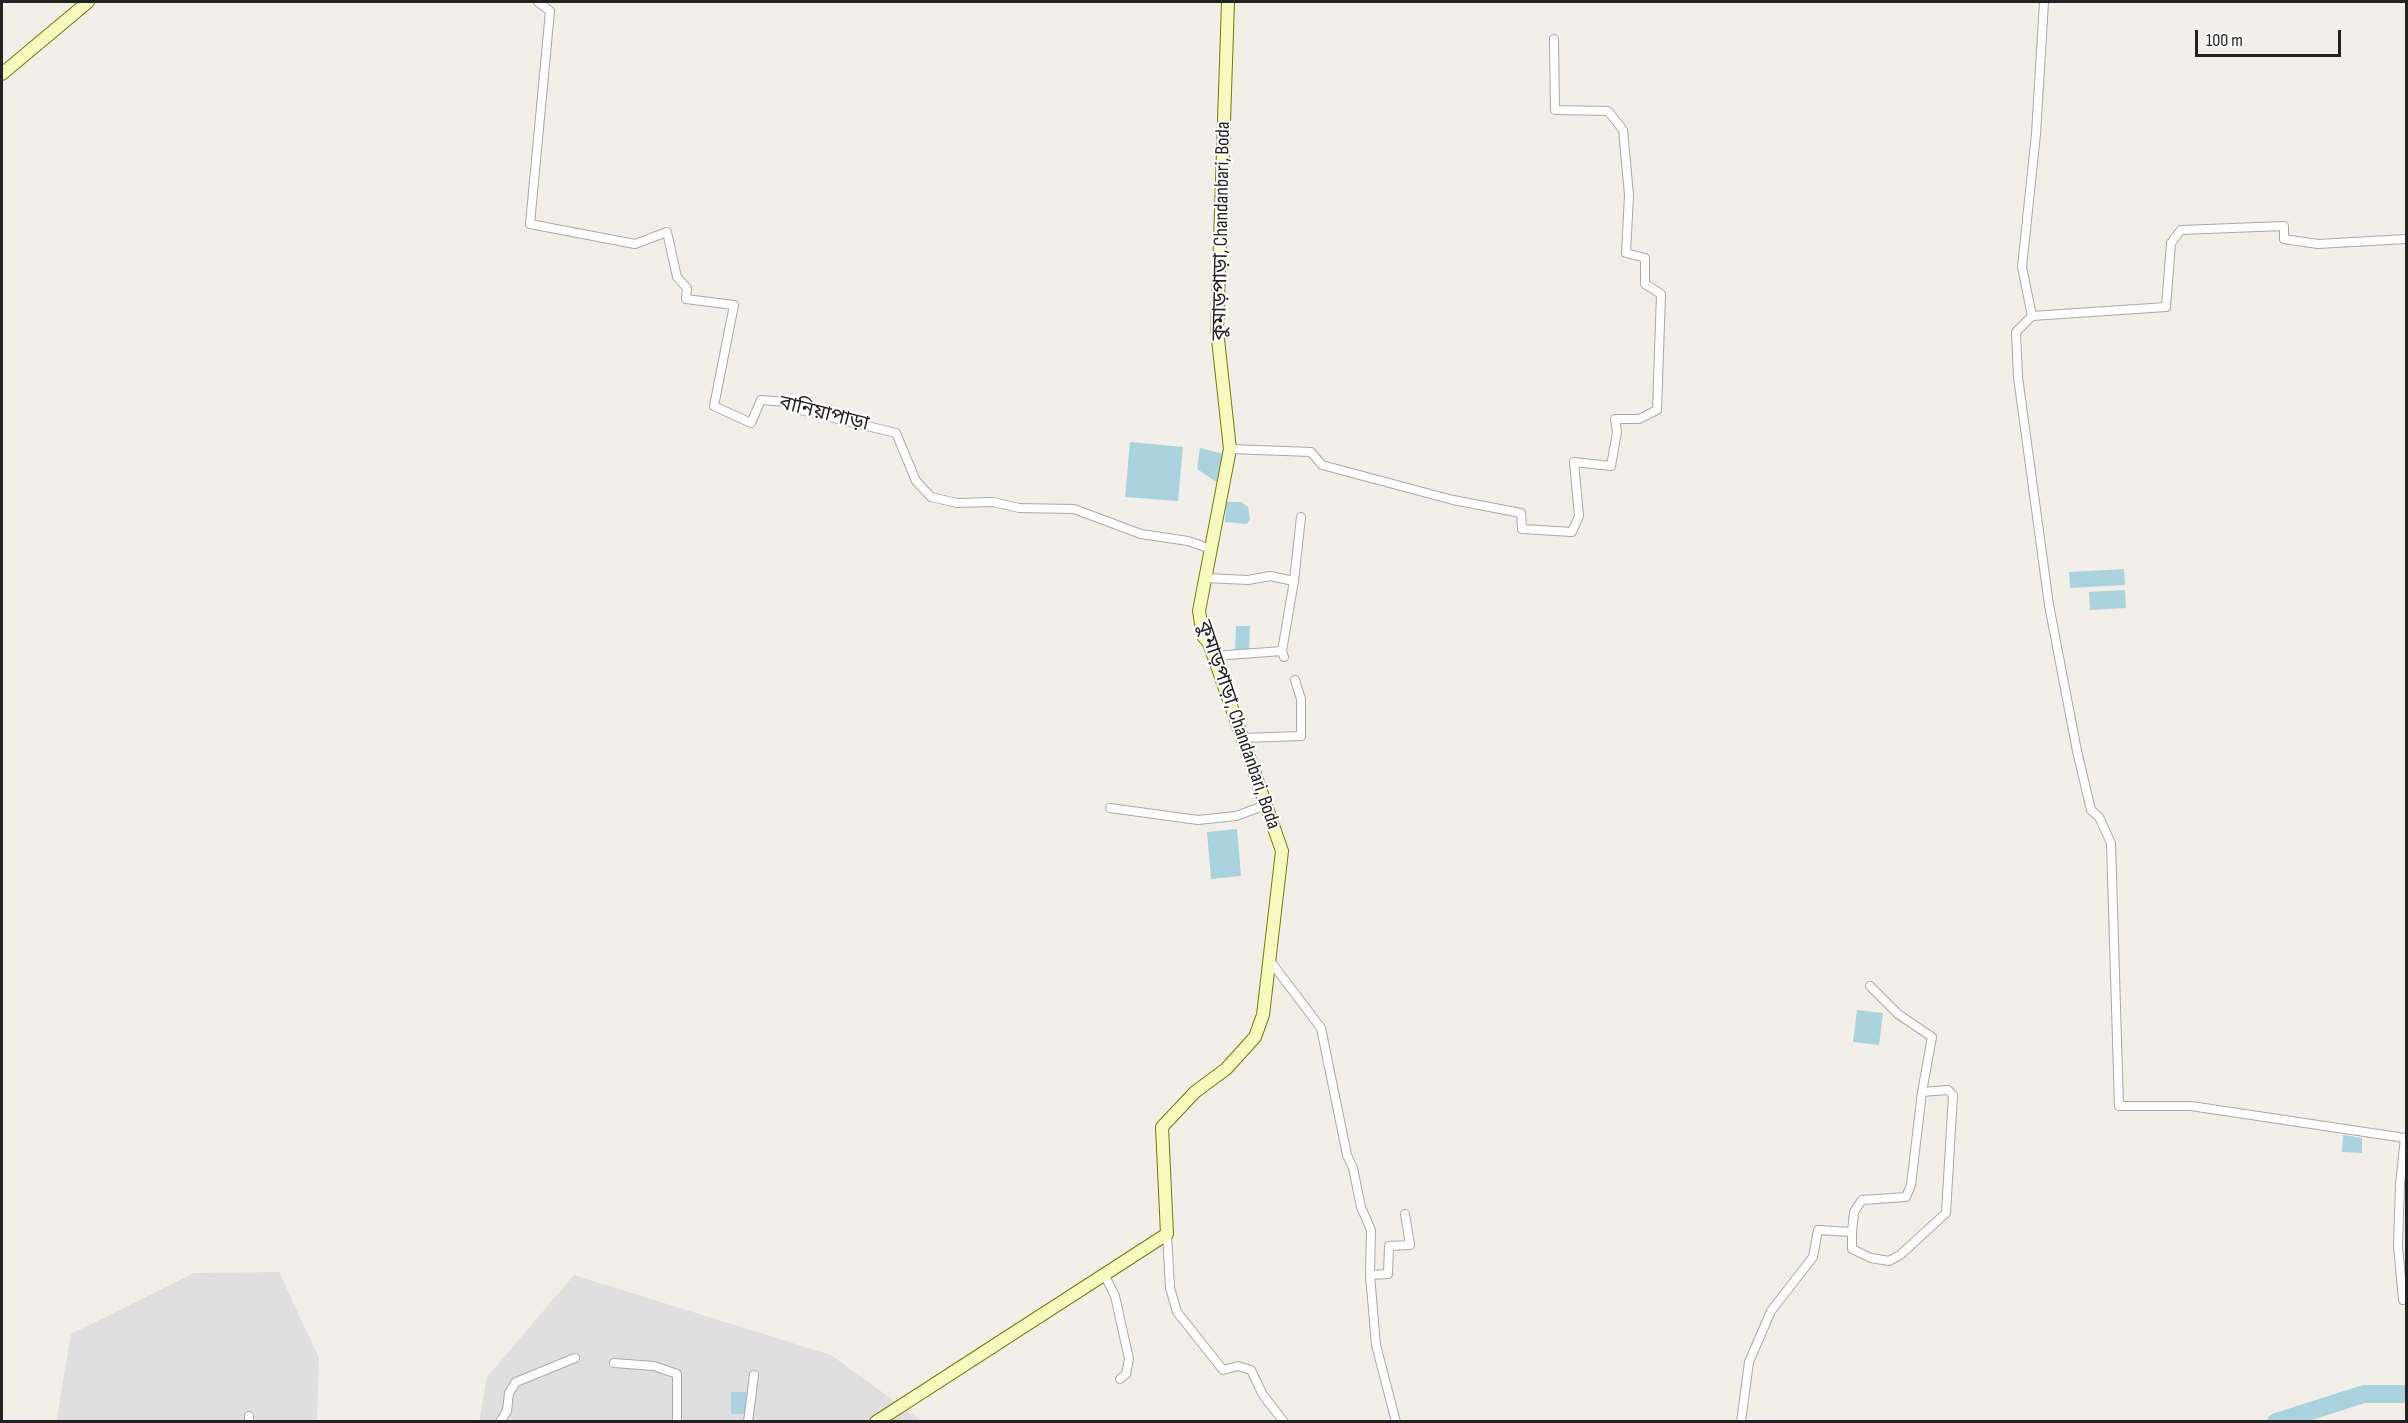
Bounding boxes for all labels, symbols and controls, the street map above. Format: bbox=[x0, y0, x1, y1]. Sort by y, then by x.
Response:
scale bar bbox=[2198, 18, 2344, 56]
text: 100 m bbox=[2206, 30, 2243, 51]
street label: কুমাড়পাড়া, Chandanbari, Boda bbox=[1208, 121, 1236, 341]
street label: বানিয়াপাড়া bbox=[777, 391, 871, 437]
street label: কুমাড়পাড়া, Chandanbari, Boda bbox=[1191, 618, 1285, 832]

